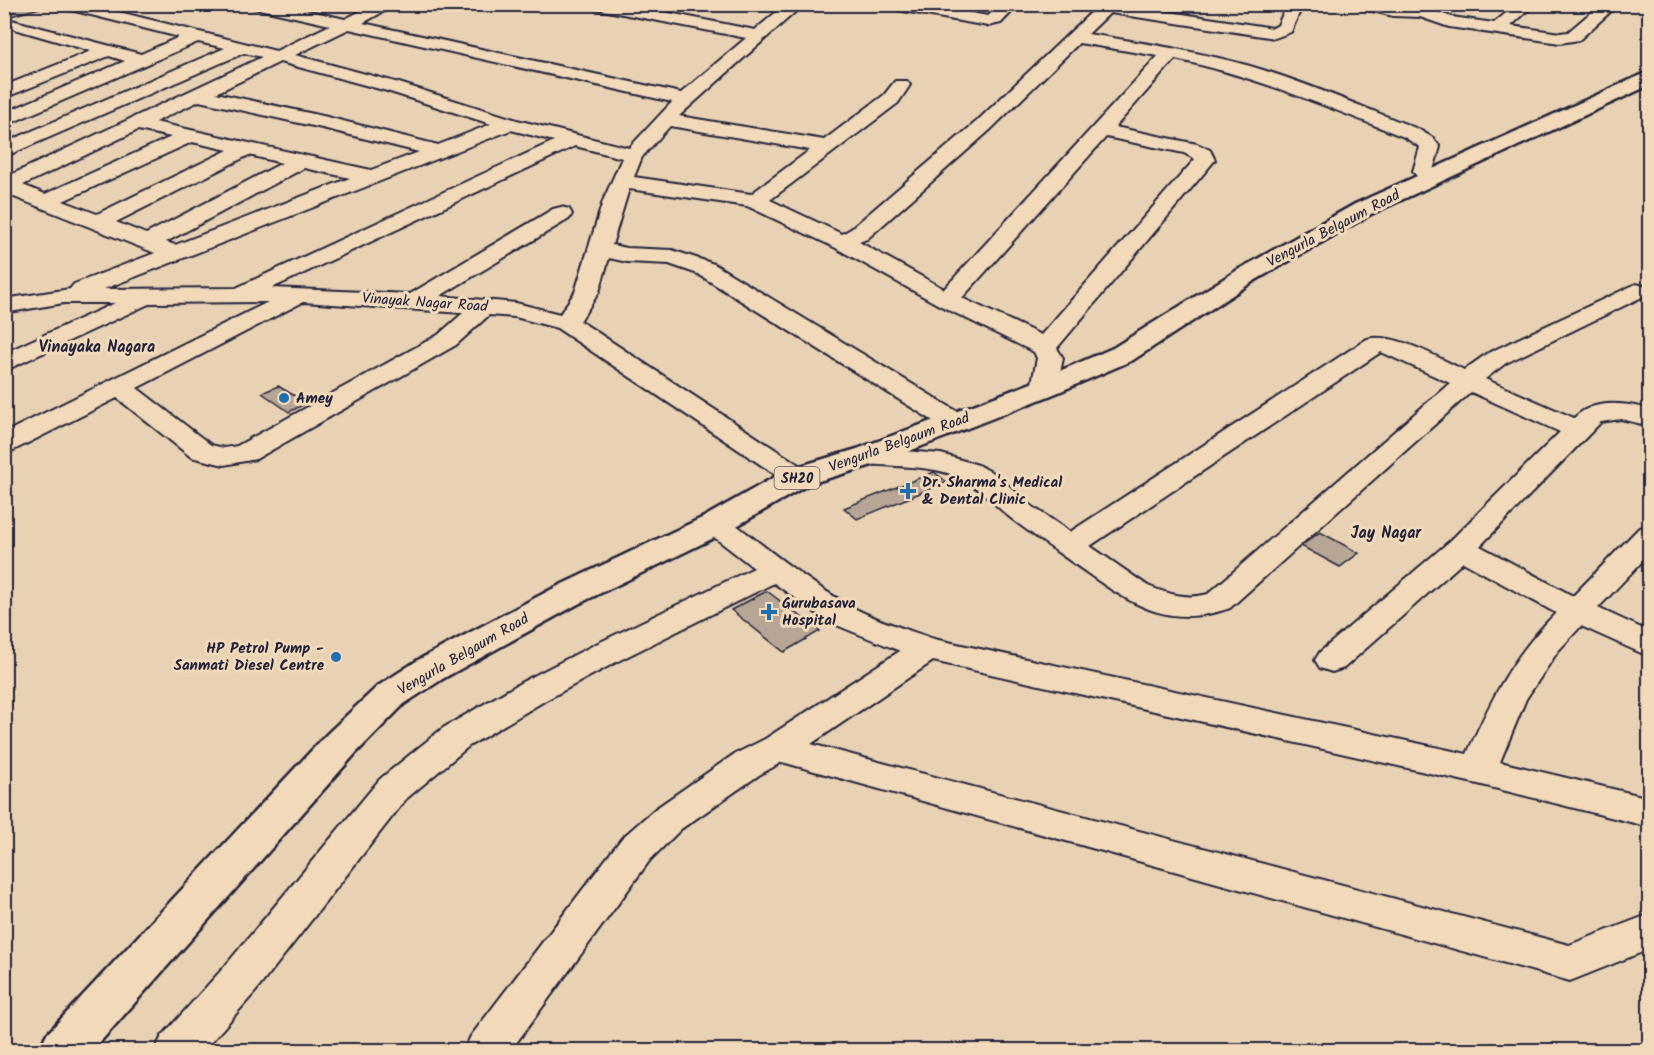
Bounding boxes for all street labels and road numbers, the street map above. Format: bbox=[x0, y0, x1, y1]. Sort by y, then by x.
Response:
street label: Vengurla Belgaum Road bbox=[1262, 183, 1405, 274]
street label: Vinayak Nagar Road bbox=[361, 287, 489, 319]
street label: Vengurla Belgaum Road bbox=[826, 406, 974, 480]
road number: SH20 bbox=[774, 467, 820, 489]
street label: Vengurla Belgaum Road bbox=[393, 607, 534, 702]

